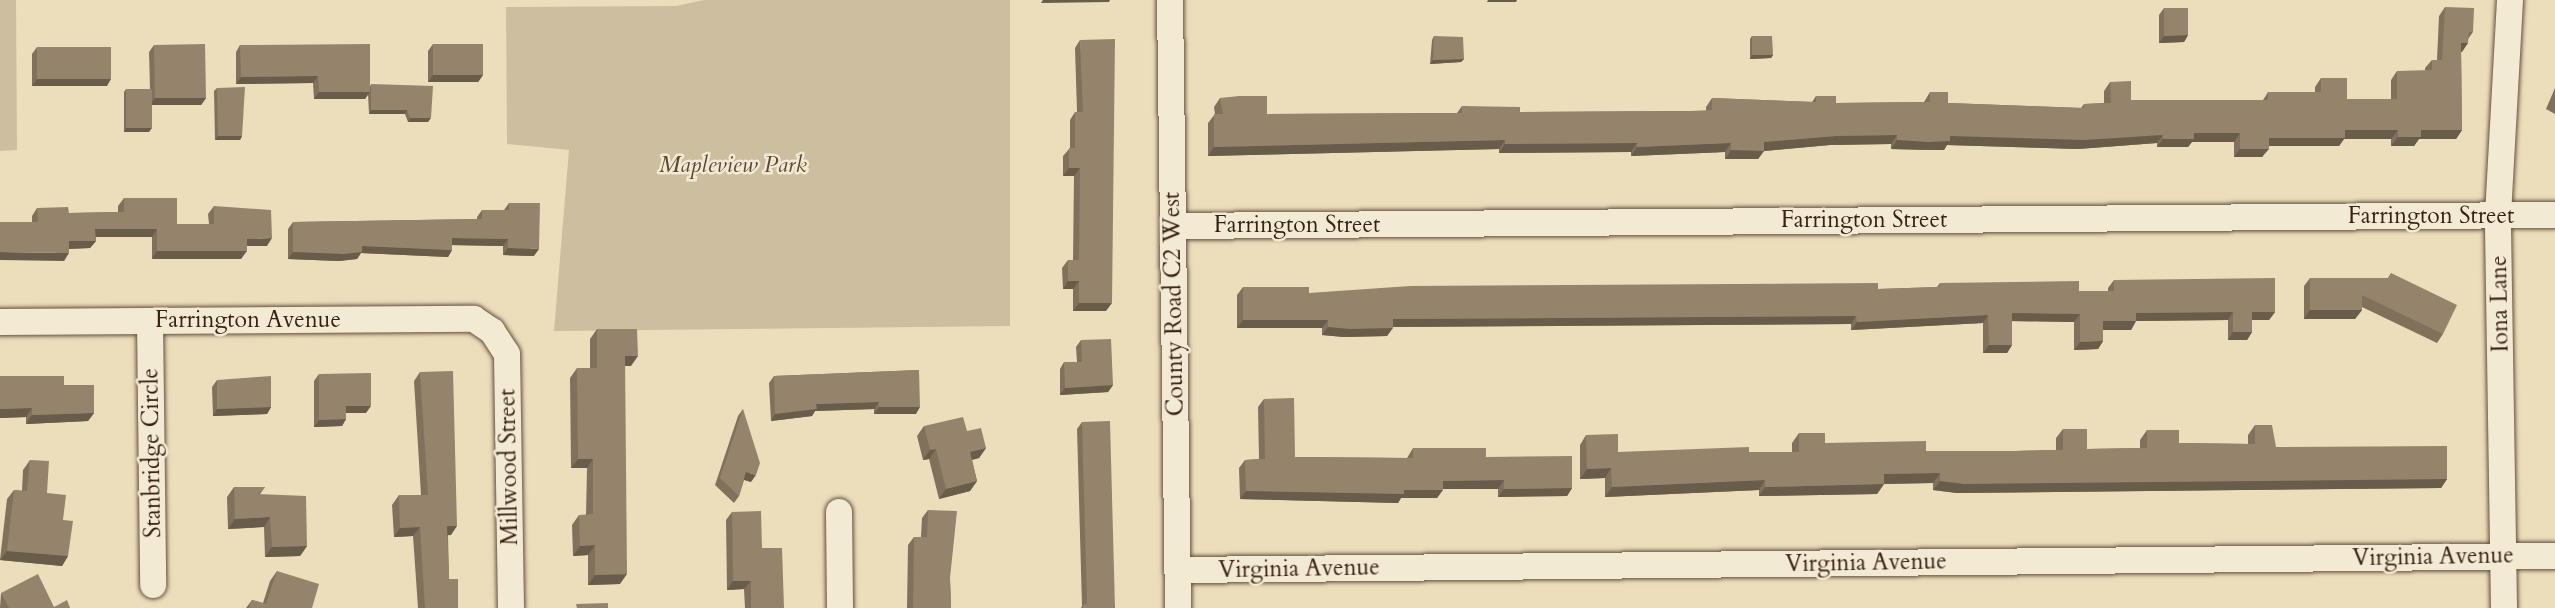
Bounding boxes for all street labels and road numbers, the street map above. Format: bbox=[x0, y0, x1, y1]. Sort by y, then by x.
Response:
street label: County Road C2 West bbox=[1158, 192, 1190, 416]
street label: Farrington Street bbox=[2348, 202, 2514, 230]
street label: Farrington Street bbox=[1781, 206, 1947, 234]
street label: Farrington Street bbox=[1214, 211, 1380, 239]
street label: Iona Lane bbox=[2485, 255, 2515, 353]
street label: Farrington Avenue bbox=[155, 306, 341, 334]
street label: Stanbridge Circle bbox=[137, 368, 167, 538]
street label: Millwood Street bbox=[494, 388, 524, 546]
street label: Virginia Avenue bbox=[2352, 542, 2514, 572]
street label: Virginia Avenue bbox=[1785, 548, 1947, 578]
street label: Virginia Avenue bbox=[1218, 554, 1380, 584]

